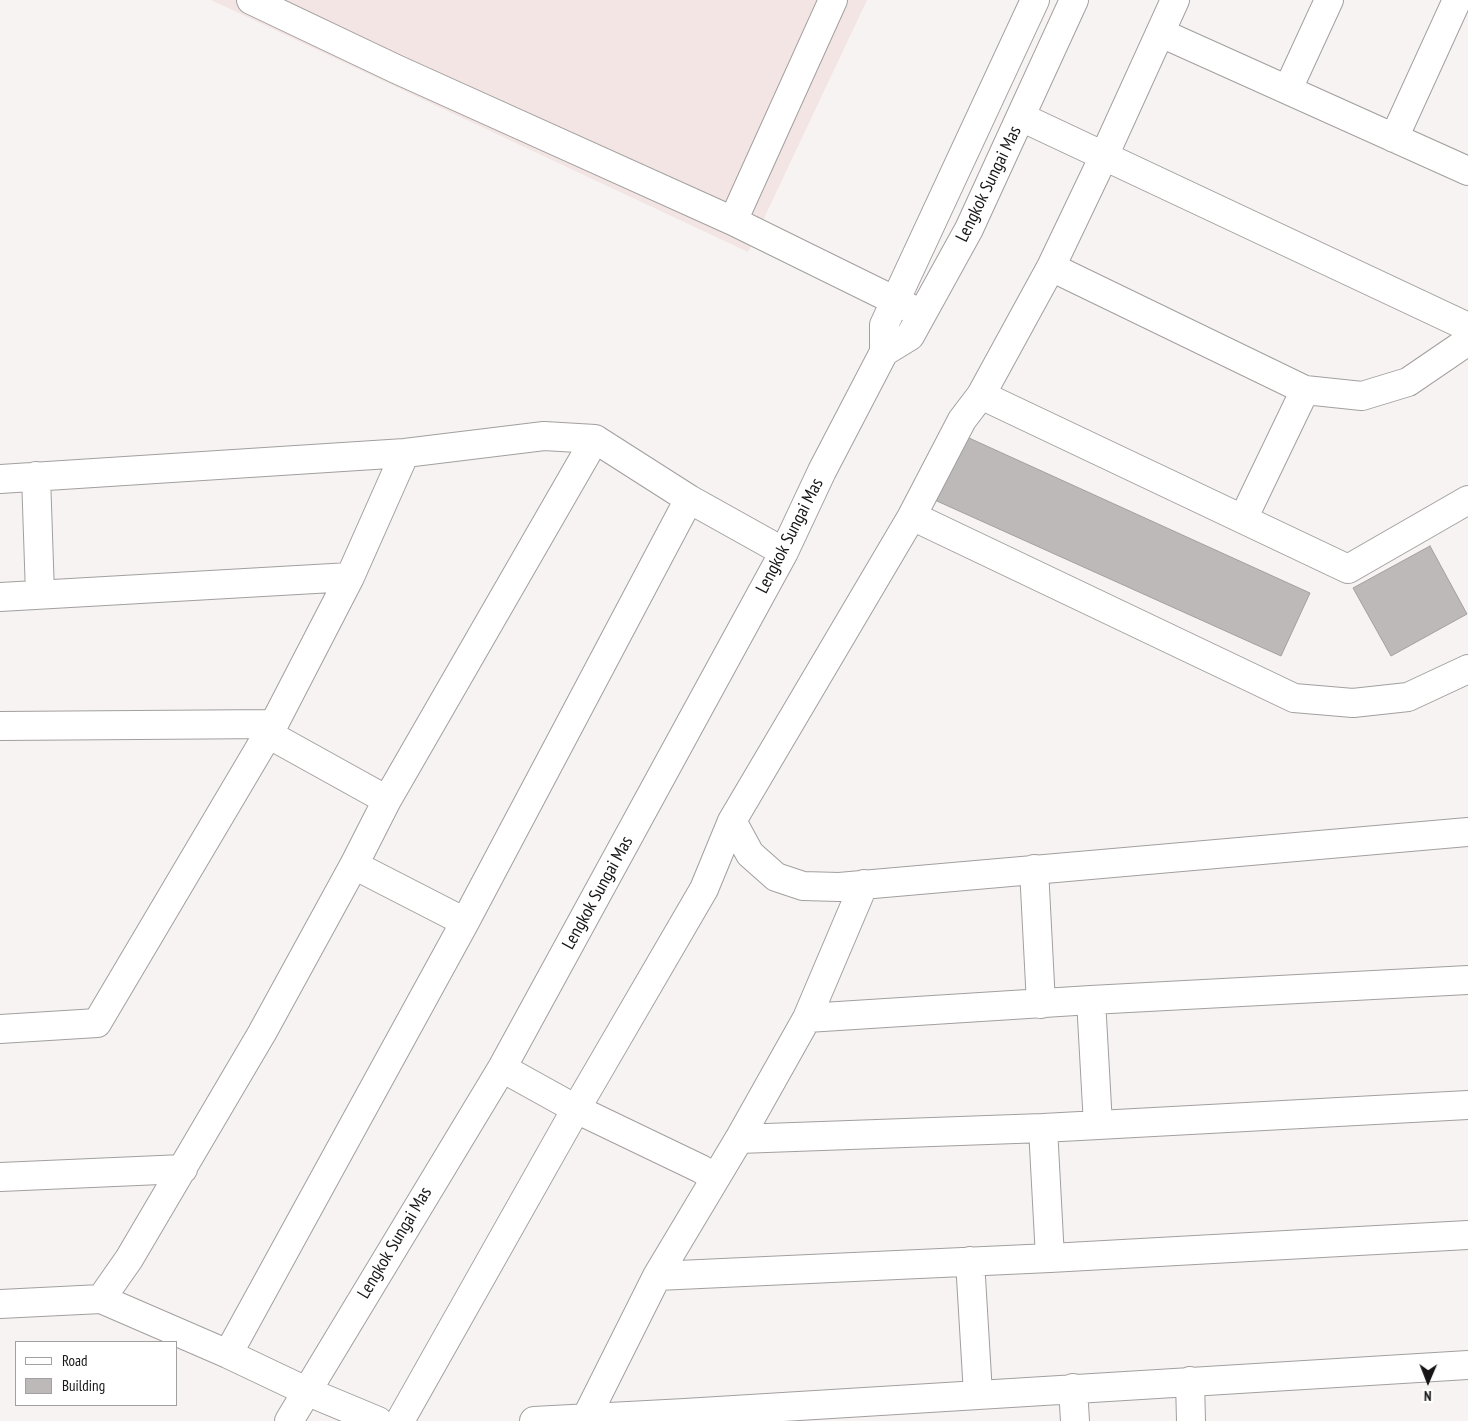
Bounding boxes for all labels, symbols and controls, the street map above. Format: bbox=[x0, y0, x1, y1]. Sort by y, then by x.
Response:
street label: Lengkok Sungai Mas bbox=[952, 123, 1026, 245]
street label: Lengkok Sungai Mas bbox=[752, 475, 828, 597]
street label: Lengkok Sungai Mas bbox=[558, 833, 638, 953]
street label: Lengkok Sungai Mas bbox=[353, 1183, 437, 1303]
legend bbox=[15, 1341, 178, 1406]
text: Road bbox=[62, 1351, 88, 1370]
north arrow bbox=[1403, 1356, 1453, 1406]
text: Building bbox=[62, 1376, 105, 1395]
text: N bbox=[1424, 1387, 1432, 1405]

